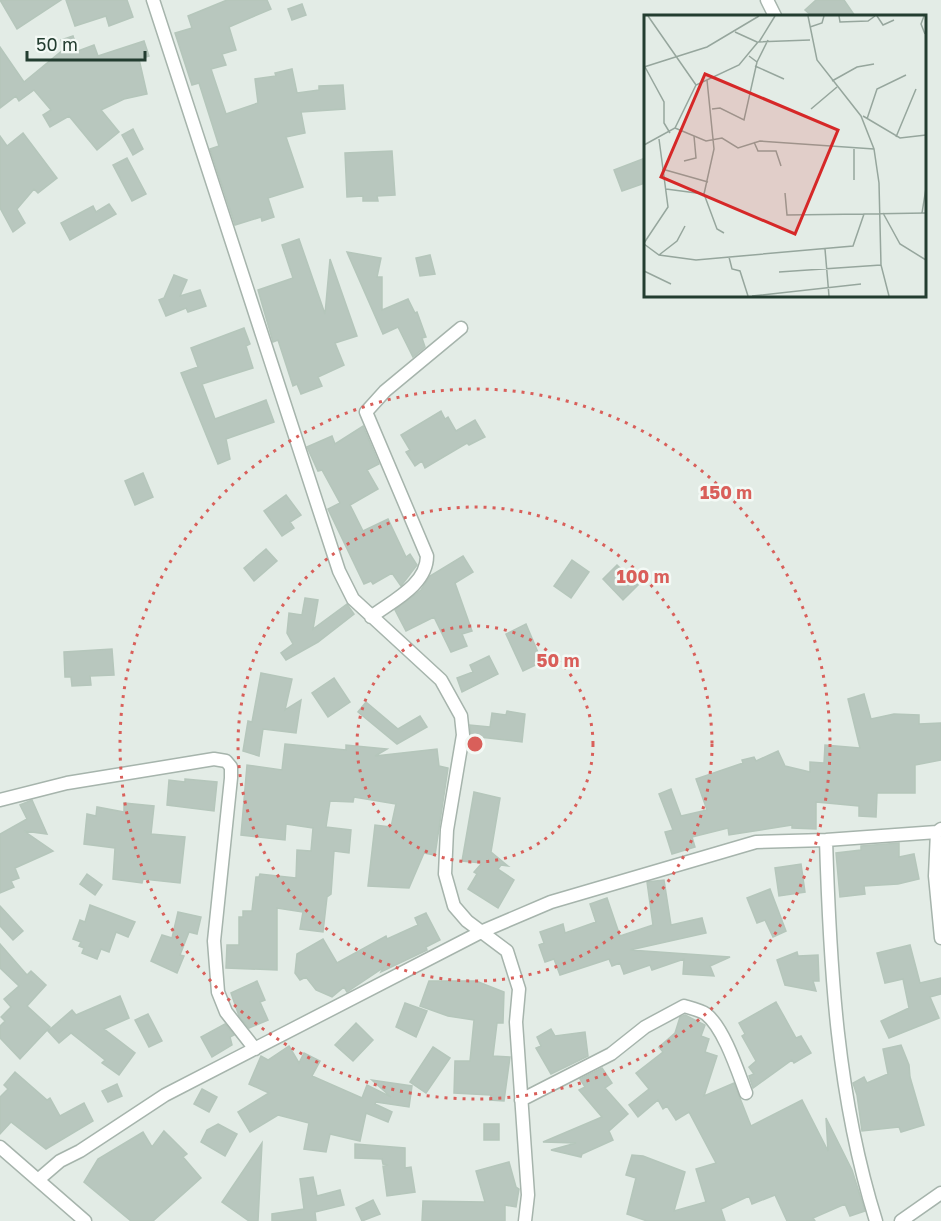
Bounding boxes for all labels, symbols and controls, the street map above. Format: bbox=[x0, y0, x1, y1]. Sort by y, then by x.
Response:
inset map bbox=[644, 15, 926, 297]
scale bar bbox=[27, 24, 146, 62]
text: 50 m bbox=[36, 33, 78, 55]
text: 150 m bbox=[700, 481, 752, 503]
text: 100 m bbox=[617, 565, 669, 587]
text: 50 m bbox=[537, 649, 579, 671]
centre of rings bbox=[465, 734, 485, 754]

